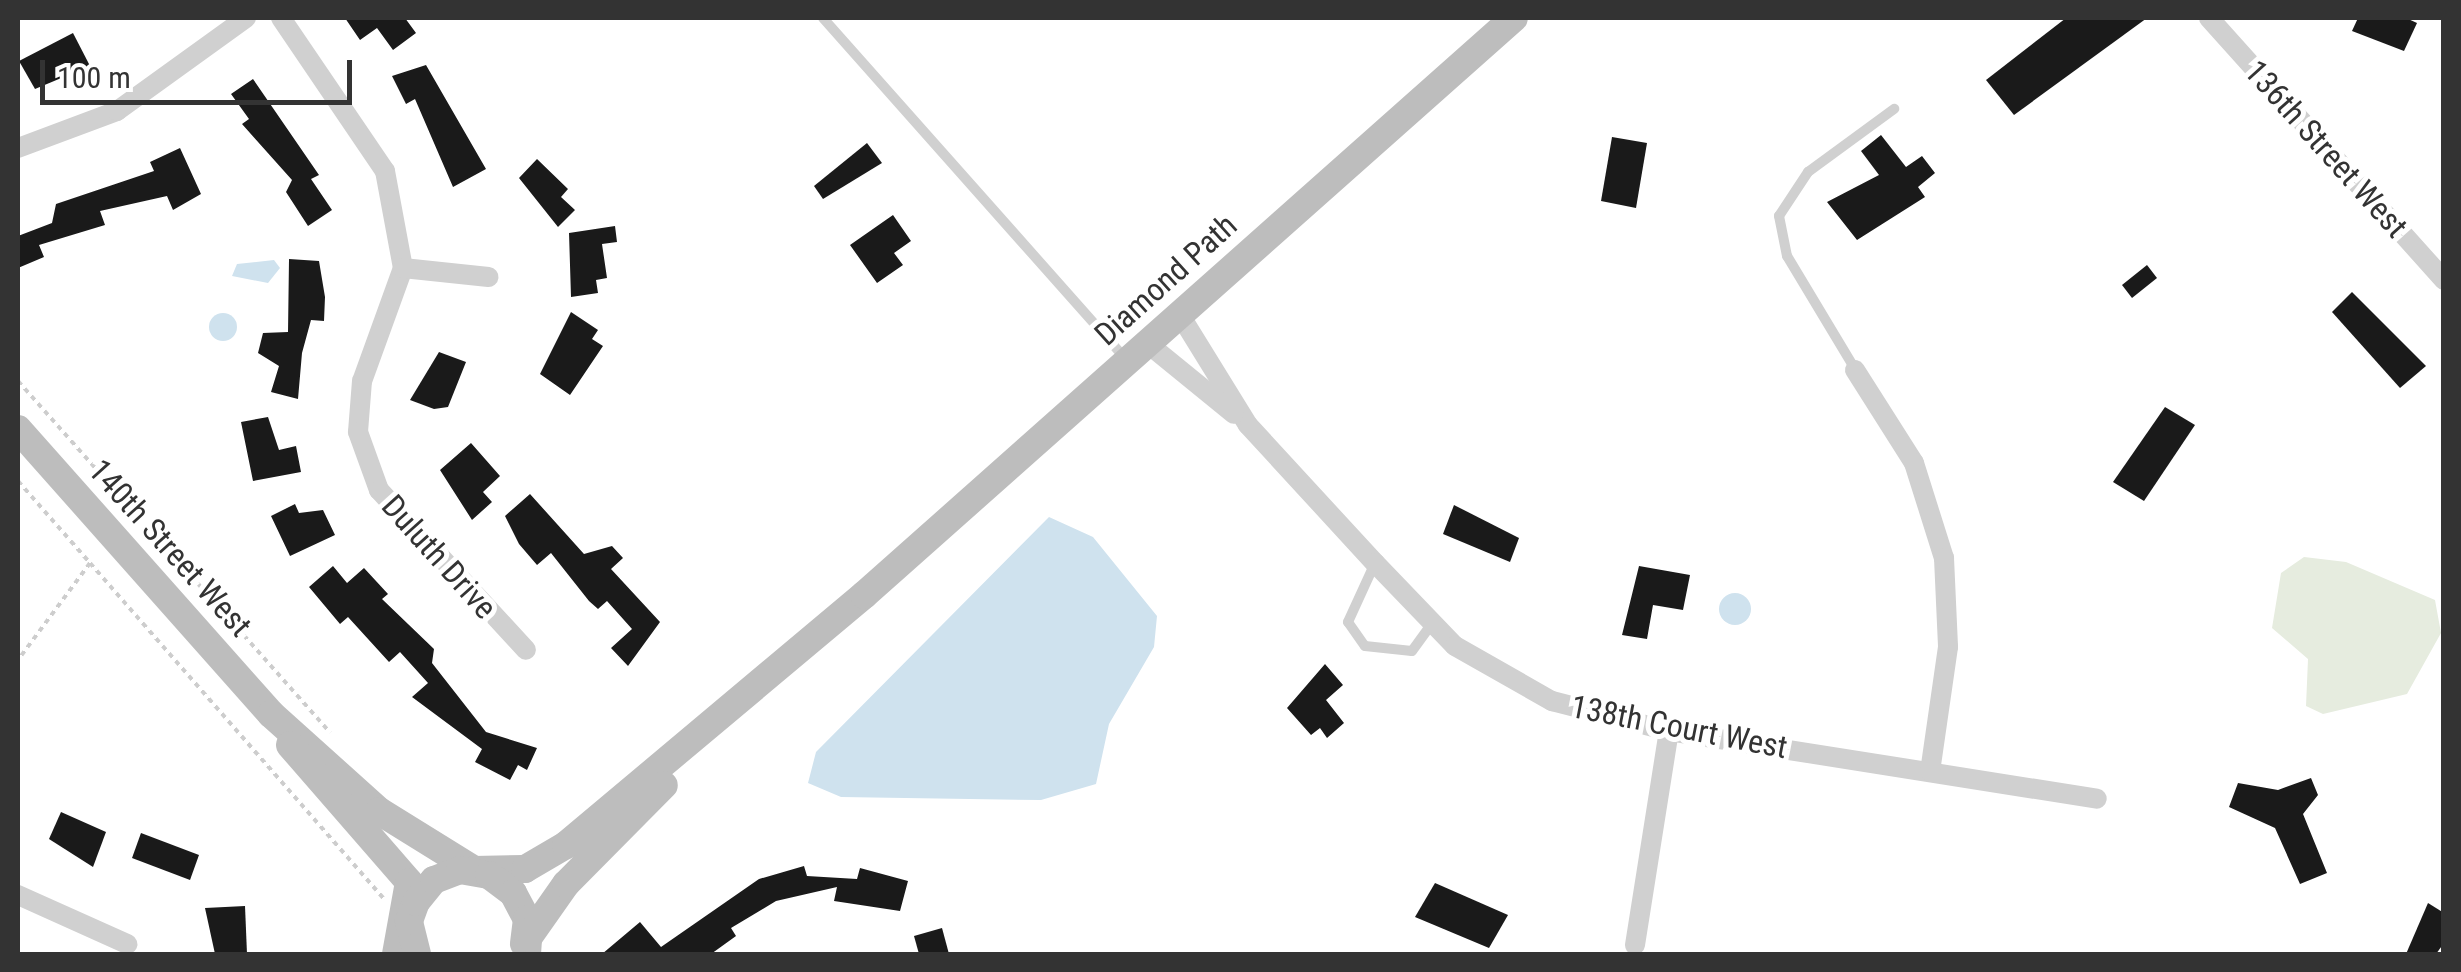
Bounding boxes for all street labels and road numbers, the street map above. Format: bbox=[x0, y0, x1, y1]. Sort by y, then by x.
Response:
street label: 136th Street West bbox=[2236, 53, 2416, 245]
street label: Diamond Path bbox=[1087, 206, 1245, 354]
street label: 140th Street West bbox=[80, 452, 260, 644]
street label: Duluth Drive bbox=[374, 487, 504, 627]
street label: 138th Court West bbox=[1568, 687, 1790, 767]

